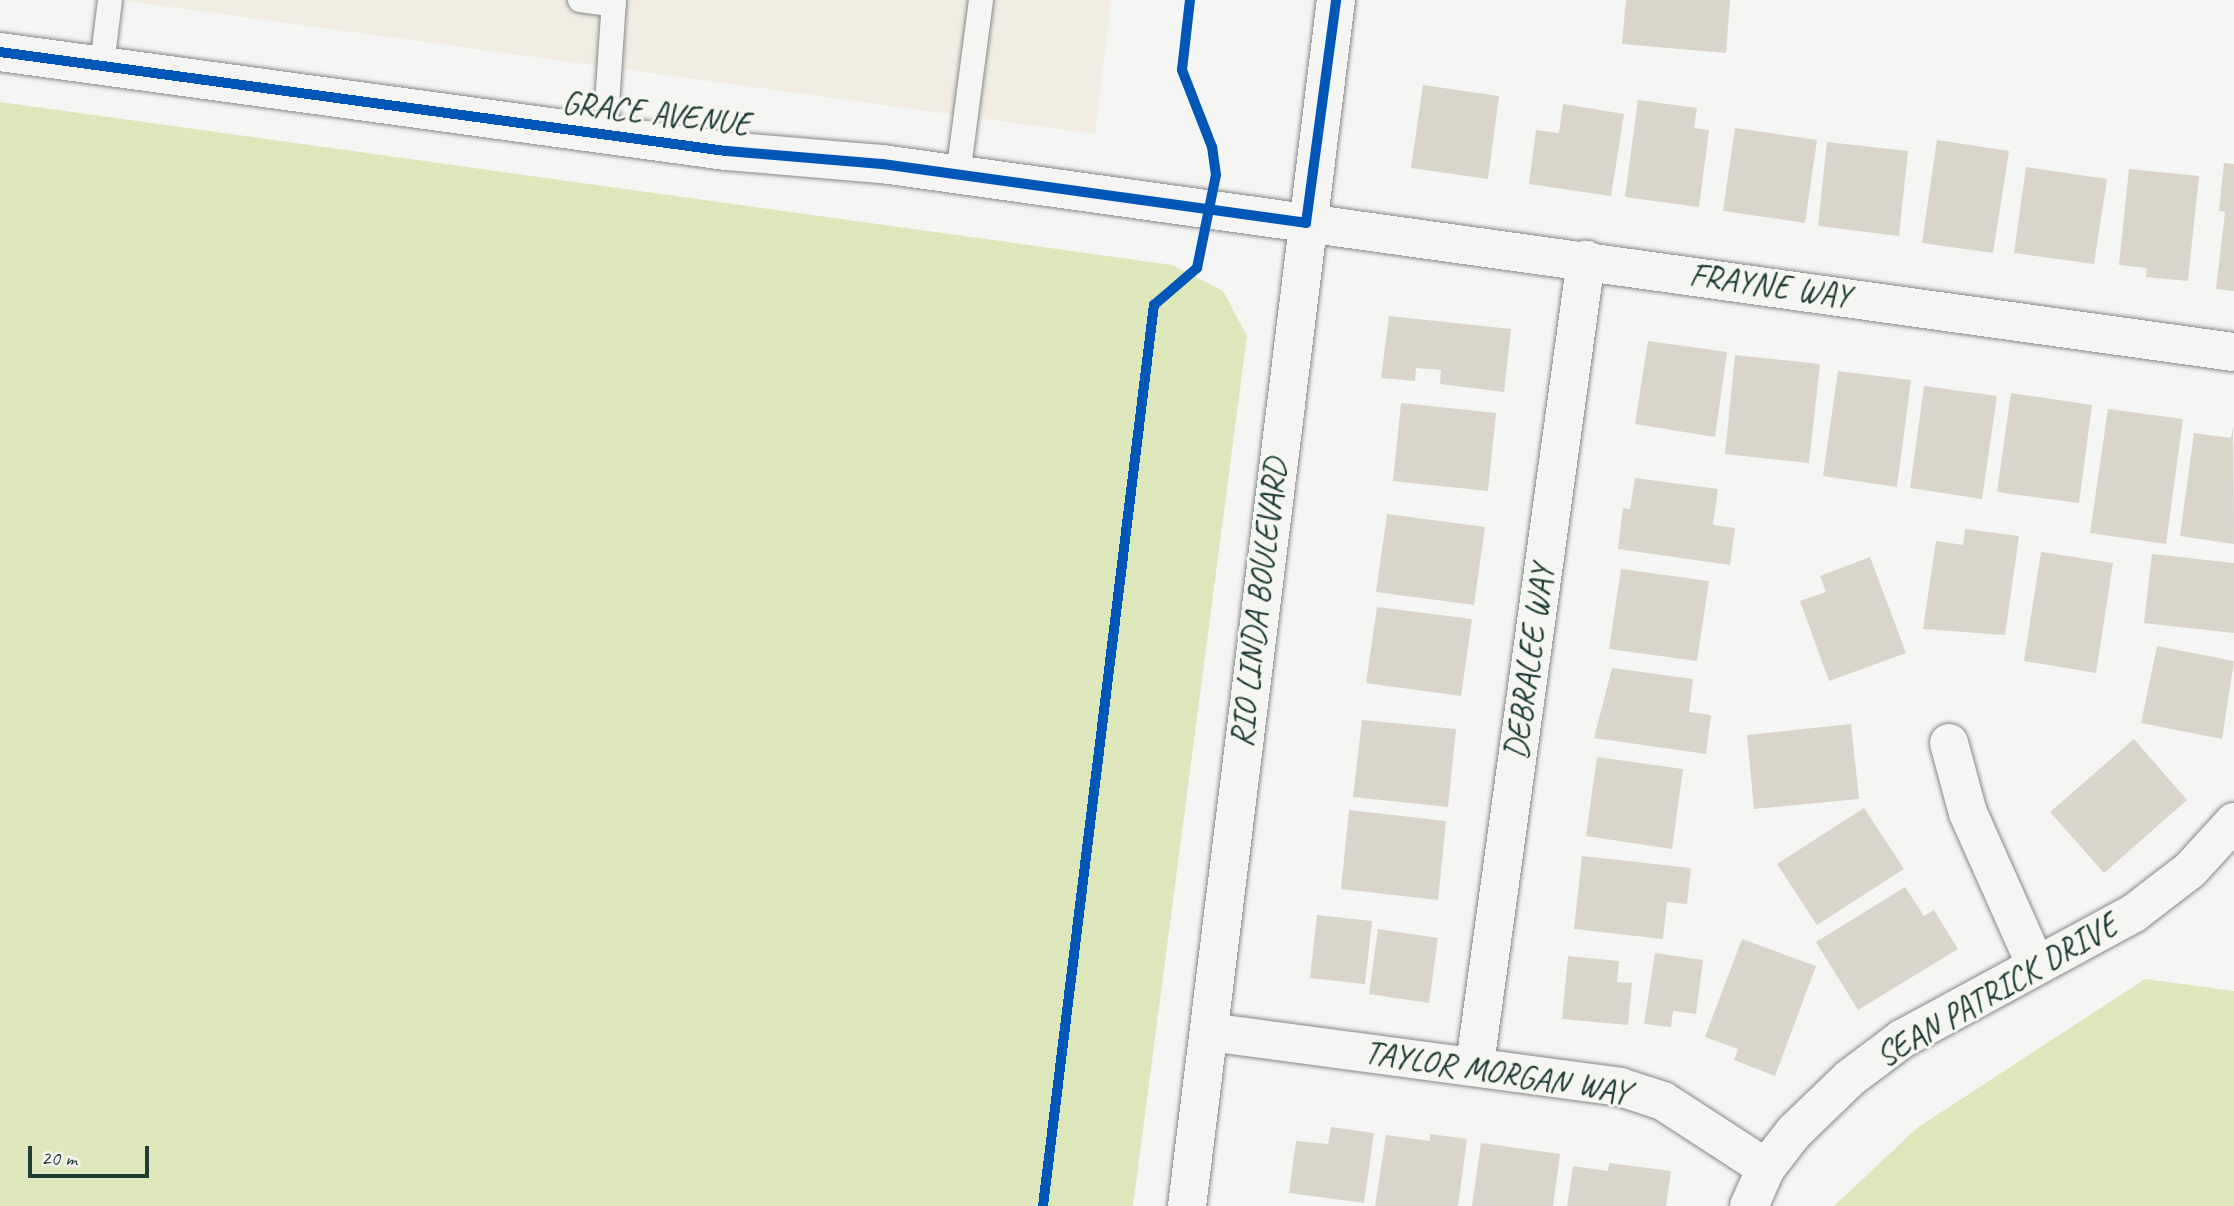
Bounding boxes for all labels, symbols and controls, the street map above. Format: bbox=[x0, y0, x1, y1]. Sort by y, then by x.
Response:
street label: GRACE AVENUE bbox=[559, 83, 753, 145]
street label: FRAYNE WAY bbox=[1686, 255, 1854, 317]
street label: RIO LINDA BOULEVARD bbox=[1222, 457, 1296, 749]
street label: DEBRALEE WAY bbox=[1497, 562, 1563, 762]
street label: SEAN PATRICK DRIVE bbox=[1869, 906, 2125, 1076]
street label: TAYLOR MORGAN WAY bbox=[1360, 1032, 1634, 1114]
scale bar bbox=[32, 1132, 152, 1176]
text: 20 m bbox=[41, 1145, 77, 1171]

